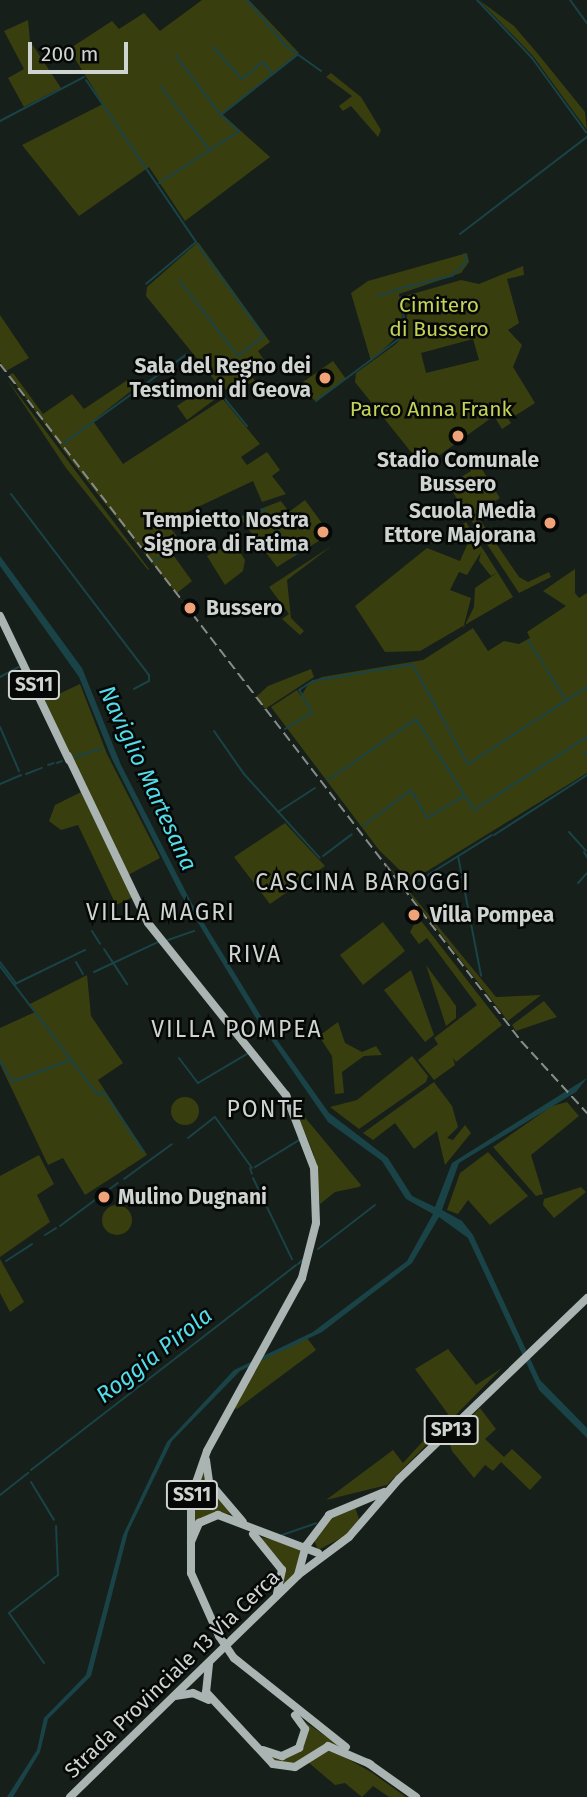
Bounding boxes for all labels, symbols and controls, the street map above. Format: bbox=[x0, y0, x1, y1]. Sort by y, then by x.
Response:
scale bar bbox=[32, 28, 131, 72]
text: 200 m bbox=[41, 41, 98, 67]
park label: Cimitero di Bussero bbox=[389, 292, 489, 342]
place label: Sala del Regno dei Testimoni di Geova bbox=[129, 353, 311, 403]
marker: Sala del Regno dei Testimoni di Geova bbox=[317, 370, 333, 386]
park label: Parco Anna Frank bbox=[350, 396, 512, 422]
marker: Stadio Comunale Bussero bbox=[450, 428, 466, 444]
place label: Stadio Comunale Bussero bbox=[377, 447, 539, 497]
place label: Scuola Media Ettore Majorana bbox=[384, 498, 536, 548]
place label: Tempietto Nostra Signora di Fatima bbox=[143, 507, 309, 557]
marker: Scuola Media Ettore Majorana bbox=[542, 515, 558, 531]
marker: Tempietto Nostra Signora di Fatima bbox=[315, 524, 331, 540]
place label: Bussero bbox=[206, 595, 283, 621]
marker: Bussero bbox=[180, 598, 200, 618]
road number: SS11 bbox=[8, 670, 60, 700]
water label: Naviglio Martesana bbox=[93, 681, 203, 875]
district label: CASCINA BAROGGI bbox=[257, 868, 469, 896]
district label: VILLA MAGRI bbox=[87, 898, 235, 926]
place label: Villa Pompea bbox=[430, 902, 554, 928]
marker: Villa Pompea bbox=[404, 905, 424, 925]
district label: RIVA bbox=[228, 940, 282, 968]
district label: VILLA POMPEA bbox=[153, 1015, 321, 1043]
district label: PONTE bbox=[227, 1095, 305, 1123]
place label: Mulino Dugnani bbox=[118, 1184, 267, 1210]
marker: Mulino Dugnani bbox=[96, 1189, 112, 1205]
water label: Roggia Pirola bbox=[91, 1301, 217, 1409]
road number: SP13 bbox=[423, 1414, 479, 1446]
road number: SS11 bbox=[166, 1480, 218, 1511]
street label: Strada Provinciale 13 Via Cerca bbox=[59, 1565, 285, 1783]

